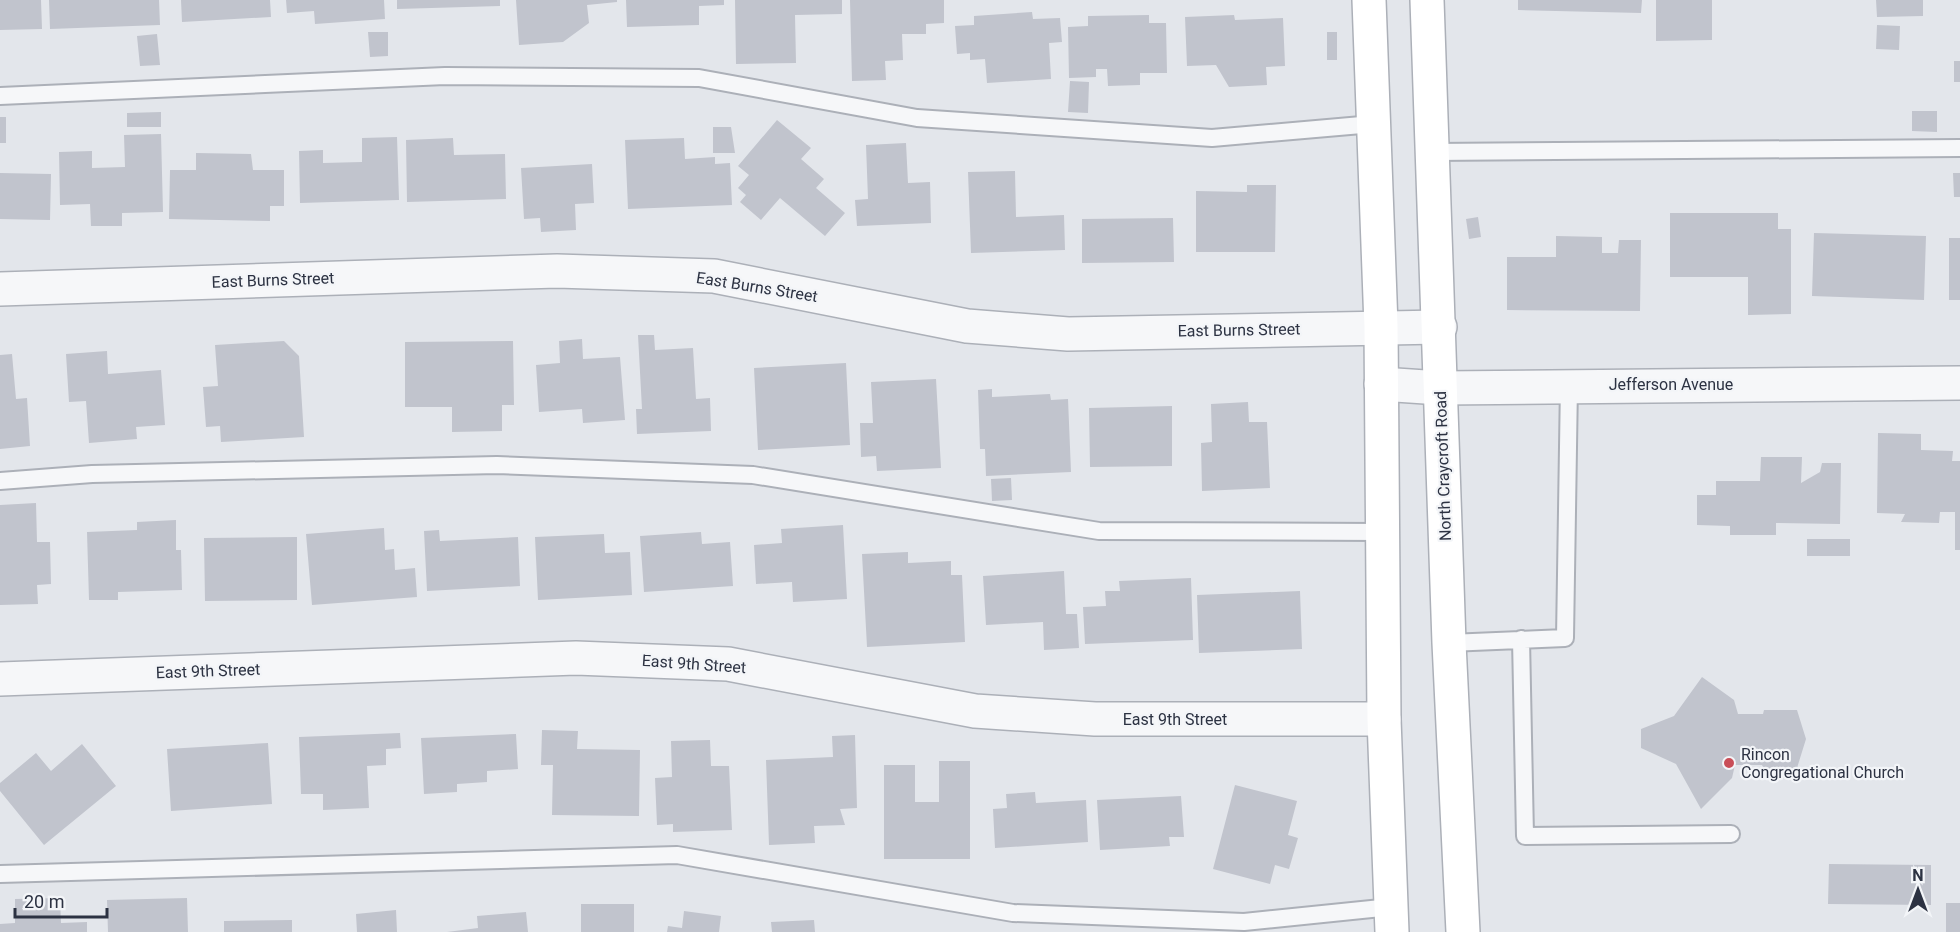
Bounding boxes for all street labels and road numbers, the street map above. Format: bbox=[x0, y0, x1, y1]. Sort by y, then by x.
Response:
street label: East Burns Street bbox=[211, 268, 335, 292]
street label: East Burns Street bbox=[695, 268, 819, 306]
street label: East Burns Street bbox=[1177, 319, 1301, 341]
street label: Jefferson Avenue bbox=[1609, 375, 1733, 394]
street label: North Craycroft Road bbox=[1431, 391, 1455, 541]
street label: East 9th Street bbox=[641, 651, 747, 677]
street label: East 9th Street bbox=[155, 660, 261, 682]
street label: East 9th Street bbox=[1123, 710, 1227, 729]

